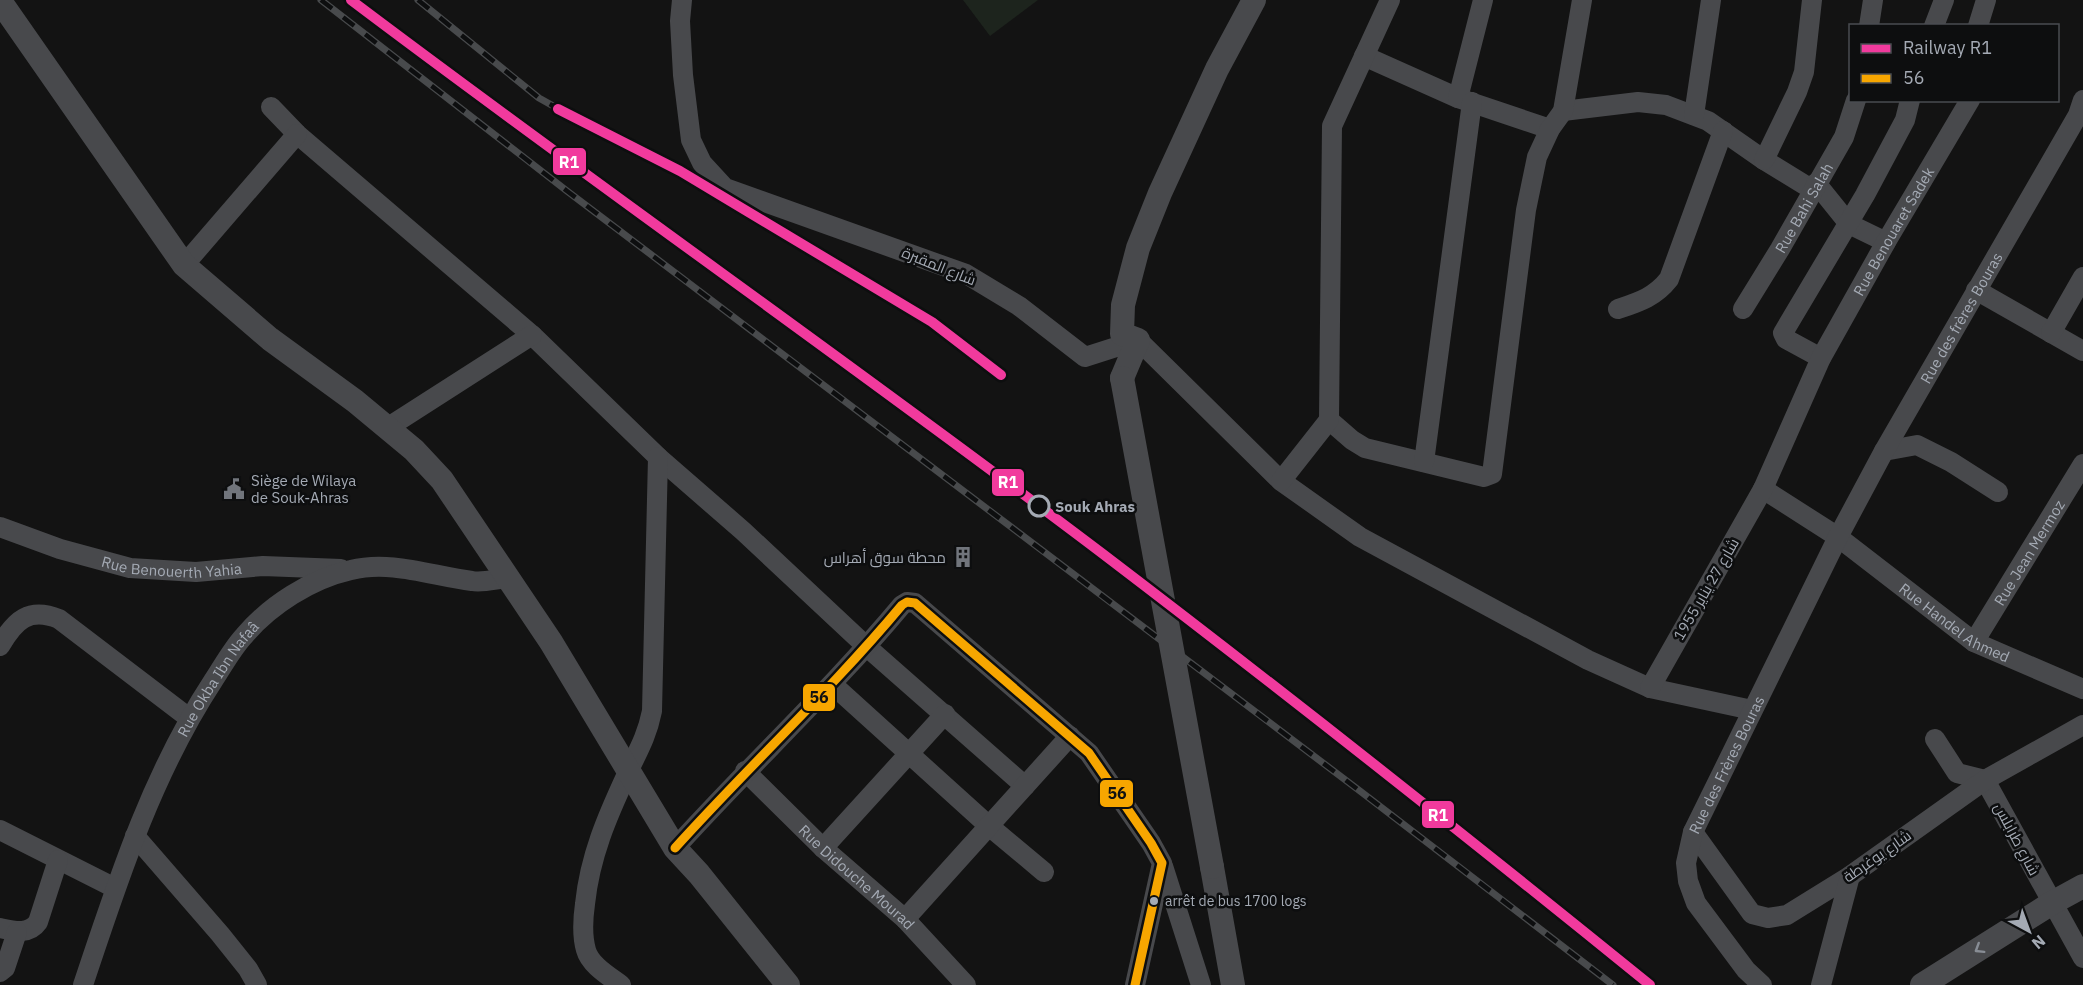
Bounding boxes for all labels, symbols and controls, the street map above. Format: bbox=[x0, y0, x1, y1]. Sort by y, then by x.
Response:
legend bbox=[1849, 24, 2059, 102]
text: Railway R1 bbox=[1903, 36, 1992, 59]
text: 56 bbox=[1903, 66, 1925, 89]
line badge: R1 bbox=[552, 147, 587, 176]
text: R1 bbox=[559, 152, 580, 172]
street label: Rue Bahi Salah bbox=[1770, 159, 1837, 256]
street label: Rue Benouaret Sadek bbox=[1848, 163, 1938, 299]
street label: شارع المقبرة bbox=[898, 243, 979, 291]
street label: Rue des frères Bouras bbox=[1916, 249, 2006, 387]
line badge: R1 bbox=[991, 468, 1025, 497]
place label: Siège de Wilaya de Souk-Ahras bbox=[251, 471, 356, 507]
text: R1 bbox=[998, 472, 1019, 492]
public building icon: Siège de Wilaya de Souk-Ahras bbox=[222, 477, 246, 501]
marker: Souk Ahras bbox=[1028, 495, 1050, 517]
street label: Rue Jean Mermoz bbox=[1989, 496, 2068, 609]
place label: Souk Ahras bbox=[1055, 497, 1136, 516]
street label: شارع 27 يناير 1955 bbox=[1669, 534, 1745, 645]
building icon: محطة سوق أهراس bbox=[951, 545, 975, 569]
place label: محطة سوق أهراس bbox=[824, 548, 946, 568]
street label: Rue Benouerth Yahia bbox=[100, 551, 243, 582]
street label: Rue Handel Ahmed bbox=[1896, 578, 2013, 666]
street label: Rue Okba Ibn Nafaâ bbox=[173, 617, 262, 740]
line badge: 56 bbox=[802, 683, 836, 712]
text: 56 bbox=[809, 687, 829, 707]
street label: Rue des Frères Bouras bbox=[1684, 692, 1768, 837]
line badge: 56 bbox=[1099, 779, 1134, 808]
text: 56 bbox=[1107, 783, 1127, 803]
street label: شارع طرابلس bbox=[1988, 799, 2044, 880]
line badge: R1 bbox=[1421, 800, 1455, 829]
text: R1 bbox=[1428, 805, 1449, 825]
street label: Rue Didouche Mourad bbox=[795, 820, 919, 933]
street label: شارع يوغرطة bbox=[1839, 826, 1916, 888]
place label: arrêt de bus 1700 logs bbox=[1165, 892, 1307, 910]
marker: arrêt de bus 1700 logs bbox=[1148, 895, 1160, 907]
north arrow bbox=[1999, 901, 2059, 961]
text: N bbox=[2028, 931, 2050, 954]
one-way arrow bbox=[1975, 941, 1985, 953]

